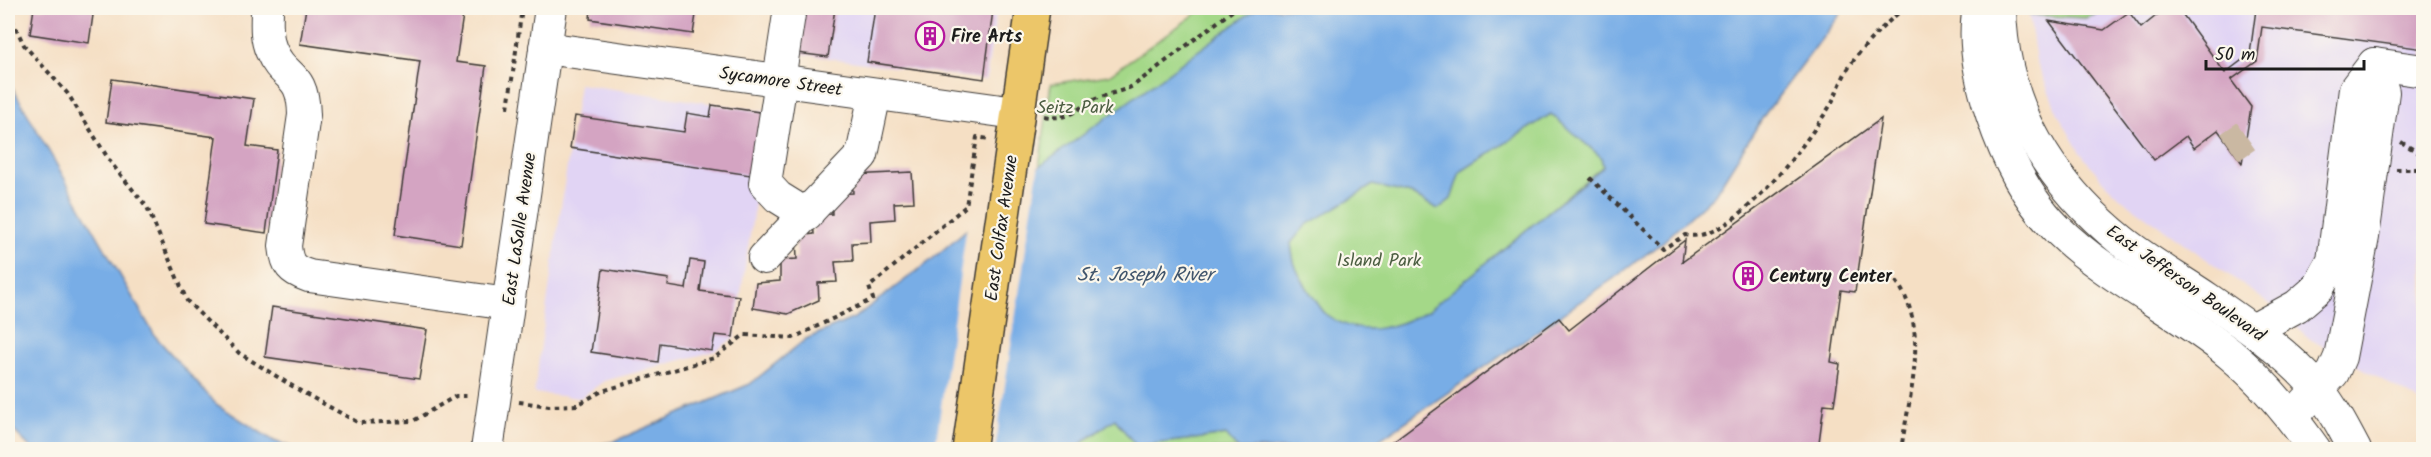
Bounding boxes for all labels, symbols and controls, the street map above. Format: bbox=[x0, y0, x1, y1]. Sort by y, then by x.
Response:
building icon: Fire Arts bbox=[914, 20, 946, 52]
place label: Fire Arts bbox=[951, 23, 1023, 52]
scale bar bbox=[2206, 33, 2364, 71]
text: 50 m bbox=[2215, 41, 2255, 70]
street label: Sycamore Street bbox=[717, 60, 845, 106]
park label: Seitz Park bbox=[1037, 94, 1114, 123]
street label: East LaSalle Avenue bbox=[495, 151, 546, 308]
street label: East Colfax Avenue bbox=[978, 153, 1027, 303]
street label: East Jefferson Boulevard bbox=[2099, 218, 2272, 351]
park label: Island Park bbox=[1337, 247, 1422, 276]
water label: St. Joseph River bbox=[1077, 260, 1217, 292]
building icon: Century Center bbox=[1732, 260, 1764, 292]
place label: Century Center bbox=[1769, 263, 1893, 292]

